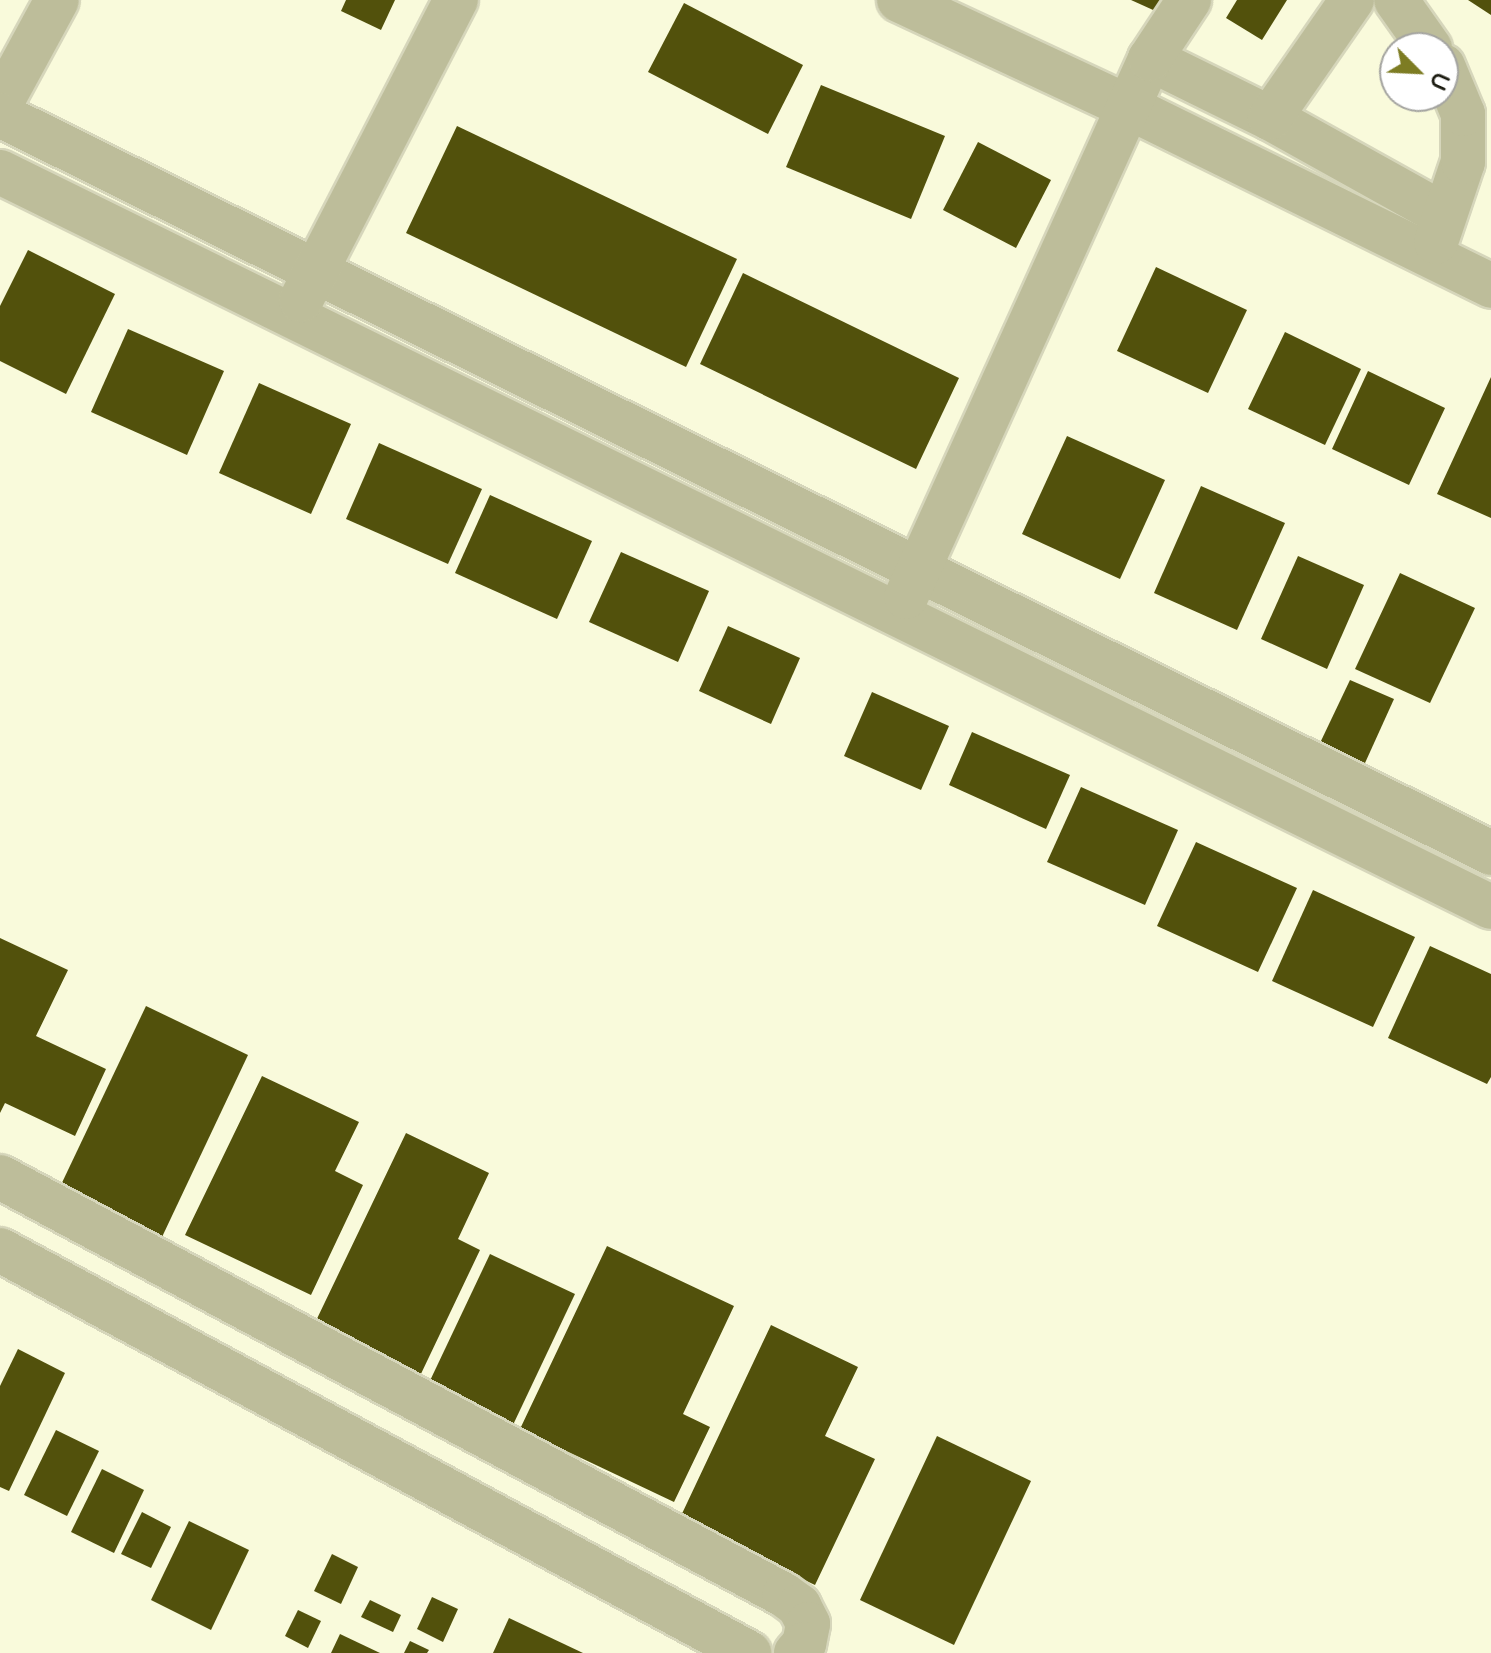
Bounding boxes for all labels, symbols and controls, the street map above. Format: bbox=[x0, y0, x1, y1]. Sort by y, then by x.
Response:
north arrow bbox=[1379, 32, 1459, 112]
text: U bbox=[1424, 68, 1454, 94]

